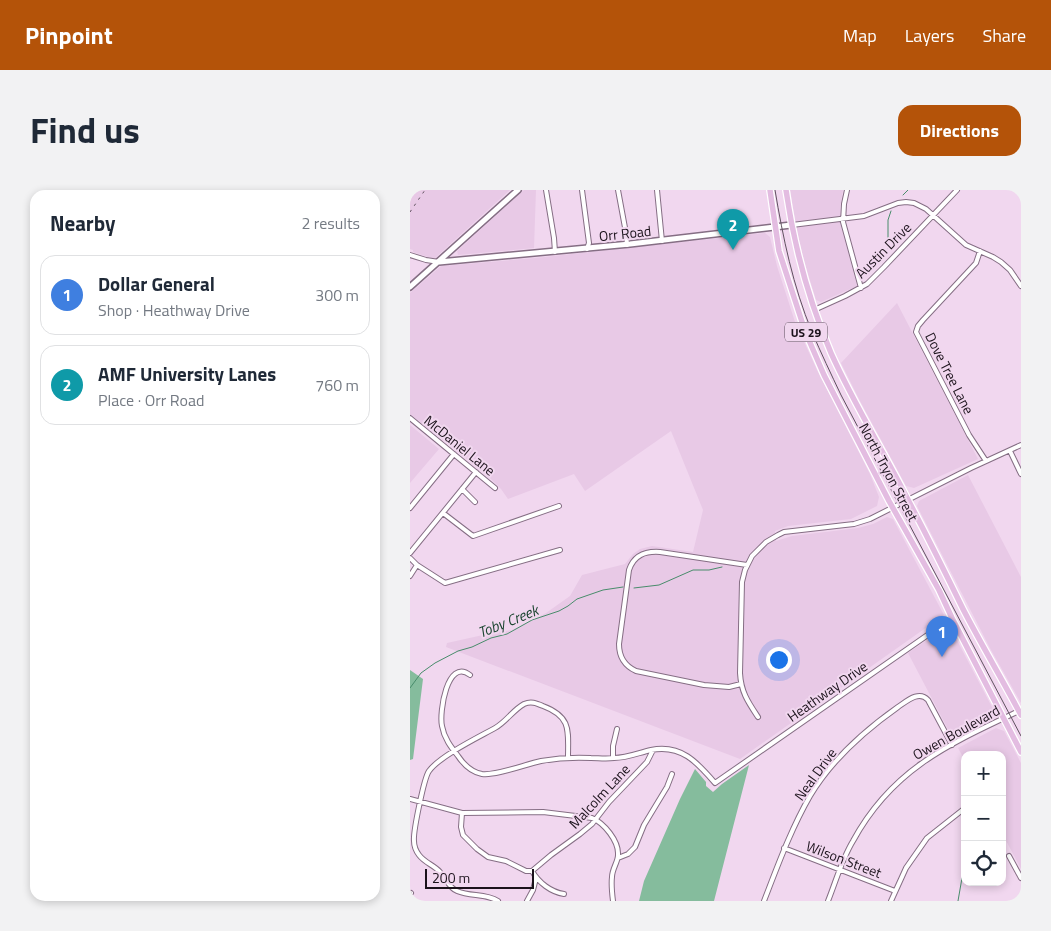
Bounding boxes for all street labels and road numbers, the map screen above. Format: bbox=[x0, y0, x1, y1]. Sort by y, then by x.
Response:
street label: Austin Drive bbox=[850, 217, 916, 283]
street label: Orr Road bbox=[598, 220, 652, 246]
road number: US 29 bbox=[785, 322, 827, 342]
street label: Dove Tree Lane bbox=[920, 328, 980, 418]
street label: McDaniel Lane bbox=[420, 410, 500, 480]
street label: North Tryon Street bbox=[854, 419, 924, 525]
street label: Heathway Drive bbox=[783, 655, 871, 727]
street label: Owen Boulevard bbox=[909, 699, 1003, 765]
street label: Neal Drive bbox=[789, 743, 841, 805]
street label: Malcolm Lane bbox=[563, 759, 635, 833]
street label: Wilson Street bbox=[803, 835, 885, 883]

